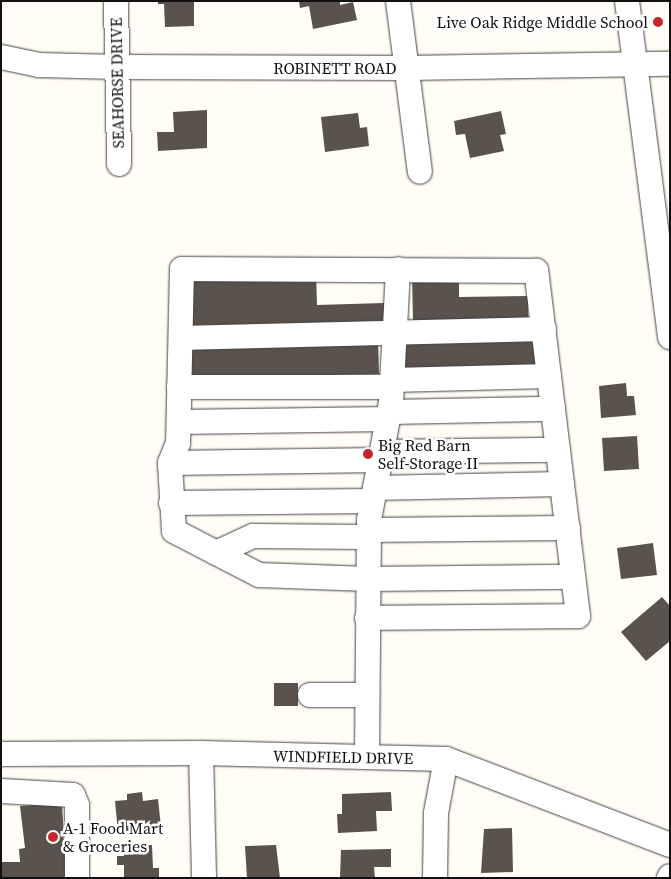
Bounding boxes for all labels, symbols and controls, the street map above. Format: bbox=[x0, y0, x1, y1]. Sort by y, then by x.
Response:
place label: Live Oak Ridge Middle School bbox=[437, 12, 648, 32]
marker: Live Oak Ridge Middle School bbox=[652, 16, 664, 28]
street label: SEAHORSE DRIVE bbox=[106, 17, 128, 149]
street label: ROBINETT ROAD bbox=[273, 58, 397, 78]
place label: Big Red Barn Self-Storage II bbox=[378, 435, 478, 473]
marker: Big Red Barn Self-Storage II bbox=[362, 448, 374, 460]
street label: WINDFIELD DRIVE bbox=[273, 746, 413, 768]
place label: A-1 Food Mart & Groceries bbox=[63, 818, 163, 856]
marker: A-1 Food Mart & Groceries bbox=[47, 831, 59, 843]

